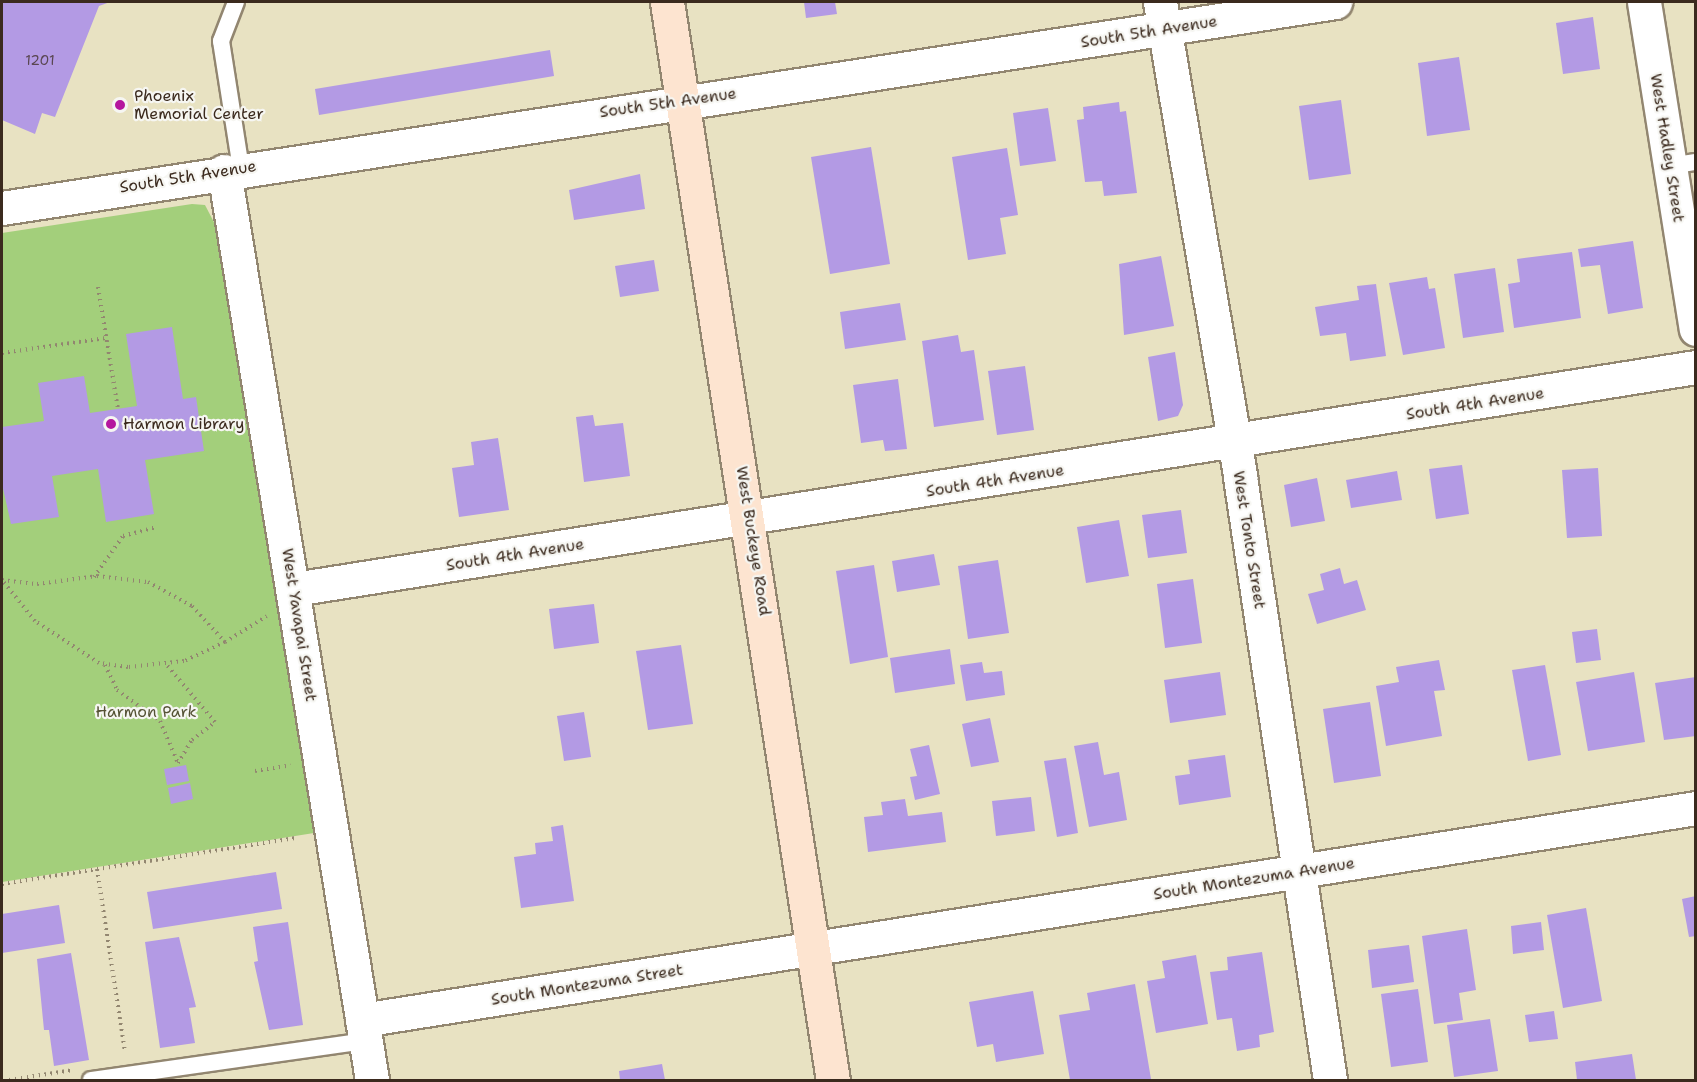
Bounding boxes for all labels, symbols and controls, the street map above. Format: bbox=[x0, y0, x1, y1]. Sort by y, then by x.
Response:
street label: South 5th Avenue bbox=[1079, 12, 1219, 52]
house number: 1201 bbox=[25, 52, 55, 68]
street label: West Hadley Street bbox=[1646, 72, 1688, 224]
street label: South 5th Avenue bbox=[598, 84, 738, 122]
place label: Phoenix Memorial Center bbox=[134, 86, 264, 124]
marker: Phoenix Memorial Center bbox=[111, 96, 129, 114]
street label: South 5th Avenue bbox=[118, 157, 258, 197]
street label: South 4th Avenue bbox=[1405, 384, 1545, 424]
place label: Harmon Library bbox=[123, 414, 244, 434]
marker: Harmon Library bbox=[104, 417, 118, 431]
street label: South 4th Avenue bbox=[925, 461, 1065, 501]
street label: West Buckeye Road bbox=[732, 465, 774, 617]
street label: West Tonto Street bbox=[1229, 470, 1269, 610]
street label: South 4th Avenue bbox=[445, 535, 585, 575]
street label: West Yavapai Street bbox=[277, 547, 321, 703]
park label: Harmon Park bbox=[95, 702, 197, 722]
street label: South Montezuma Avenue bbox=[1152, 854, 1356, 904]
street label: South Montezuma Street bbox=[490, 960, 684, 1010]

